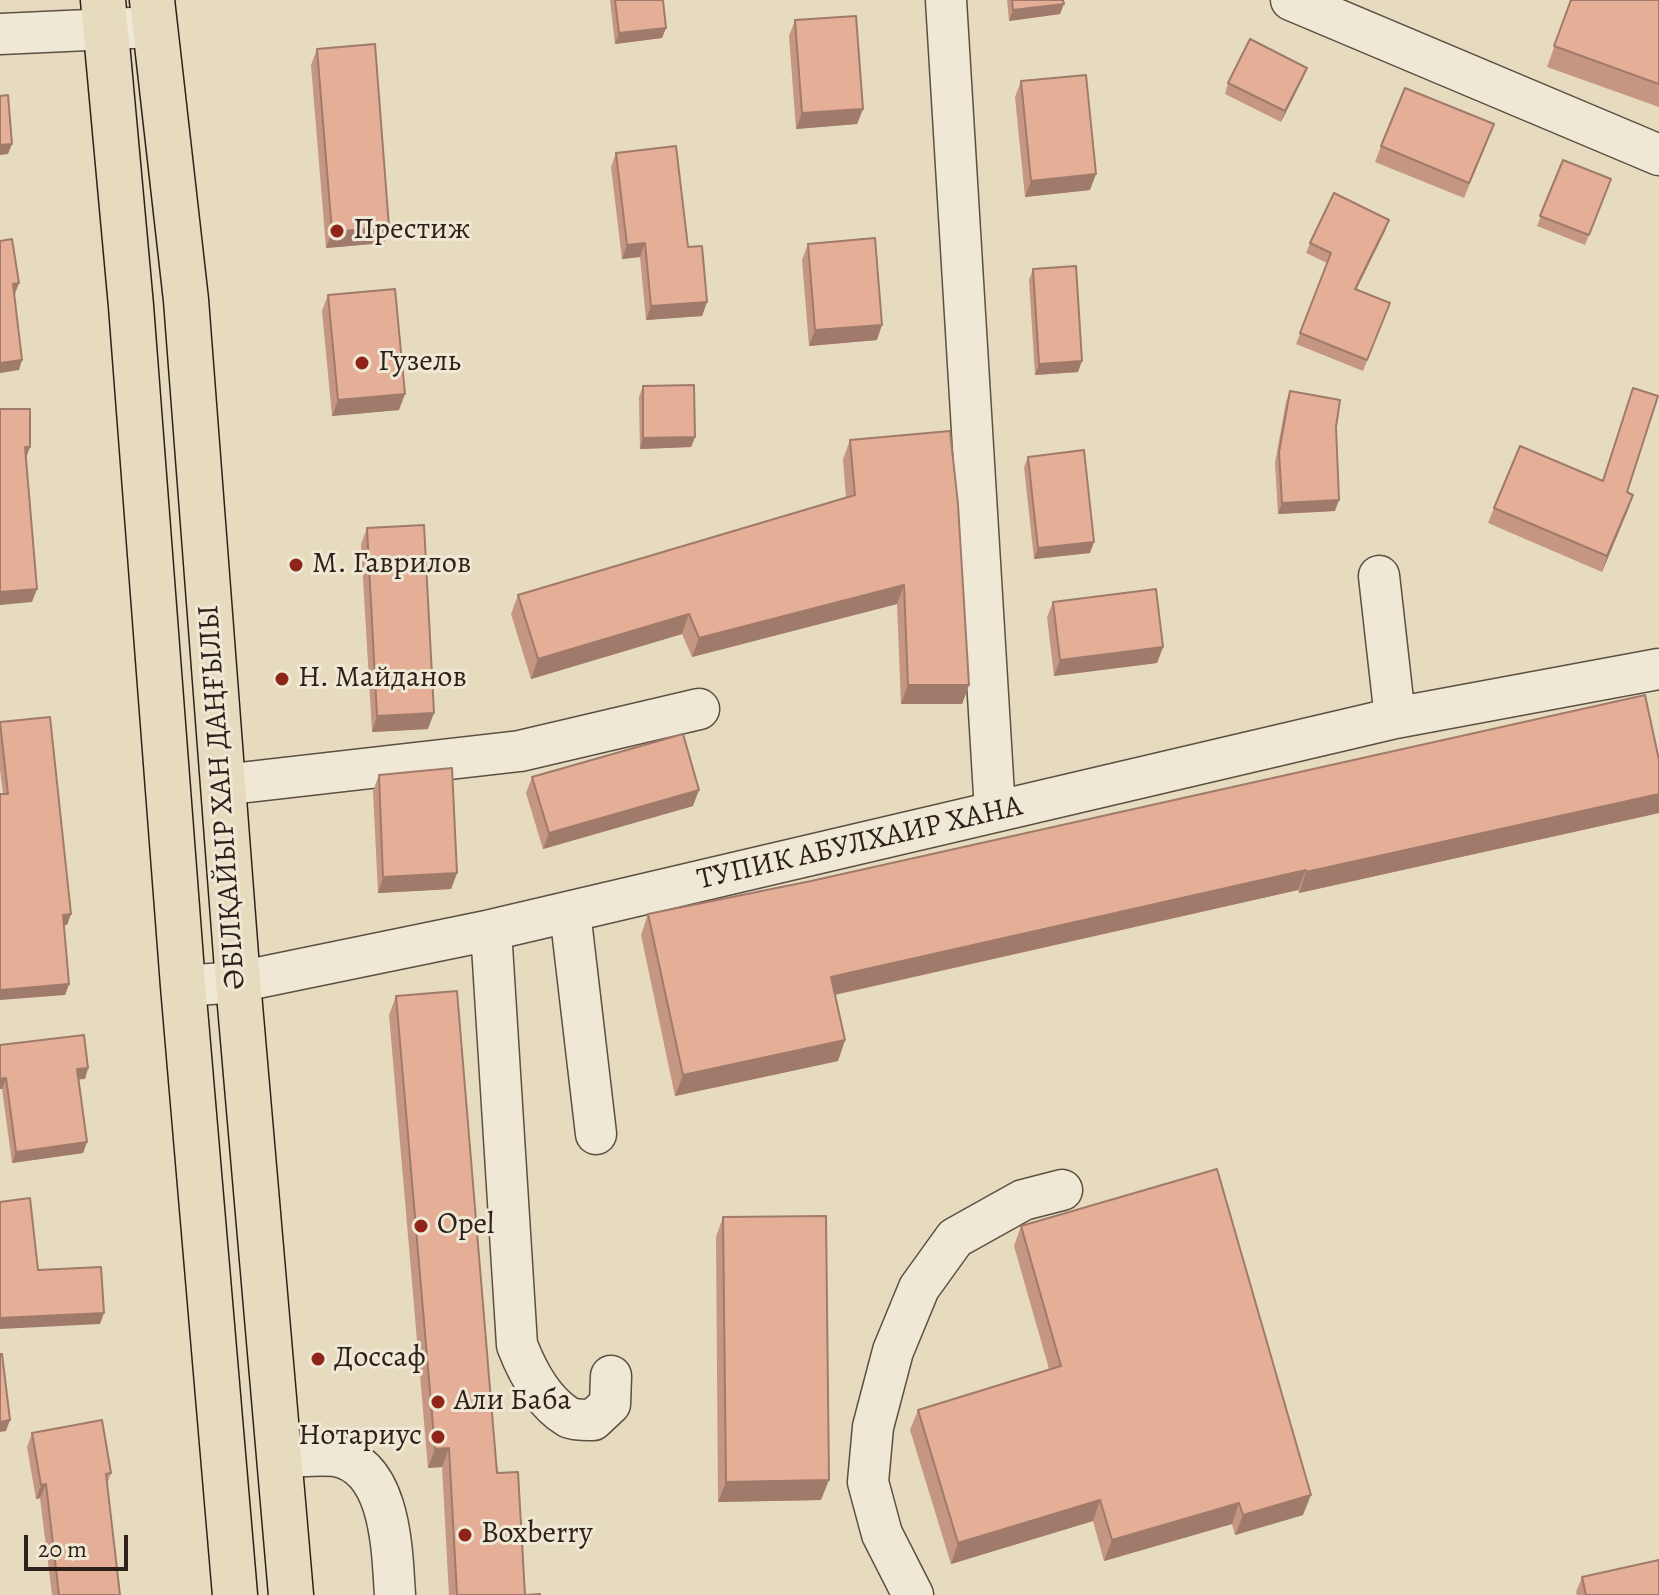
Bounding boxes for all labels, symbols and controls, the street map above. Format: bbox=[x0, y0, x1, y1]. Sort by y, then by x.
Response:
place label: Престиж bbox=[353, 213, 470, 249]
marker: Престиж bbox=[328, 222, 346, 240]
place label: Гузель bbox=[378, 345, 461, 381]
marker: Гузель bbox=[353, 354, 371, 372]
place label: М. Гаврилов bbox=[312, 547, 471, 583]
marker: М. Гаврилов bbox=[287, 556, 305, 574]
street label: ӘБІЛҚАЙЫР ХАН ДАҢҒЫЛЫ bbox=[192, 604, 254, 990]
place label: Н. Майданов bbox=[298, 661, 467, 697]
marker: Н. Майданов bbox=[273, 670, 291, 688]
street label: ТУПИК АБУЛХАИР ХАНА bbox=[694, 789, 1026, 899]
place label: Opel bbox=[437, 1208, 494, 1244]
marker: Opel bbox=[412, 1217, 430, 1235]
place label: Доссаф bbox=[334, 1341, 426, 1377]
marker: Доссаф bbox=[309, 1350, 327, 1368]
place label: Али Баба bbox=[454, 1384, 571, 1420]
marker: Али Баба bbox=[429, 1393, 447, 1411]
place label: Нотариус bbox=[298, 1419, 422, 1455]
marker: Нотариус bbox=[429, 1428, 447, 1446]
place label: Boxberry bbox=[481, 1517, 593, 1553]
scale bar bbox=[28, 1519, 132, 1569]
marker: Boxberry bbox=[456, 1526, 474, 1544]
text: 20 m bbox=[38, 1533, 87, 1565]

